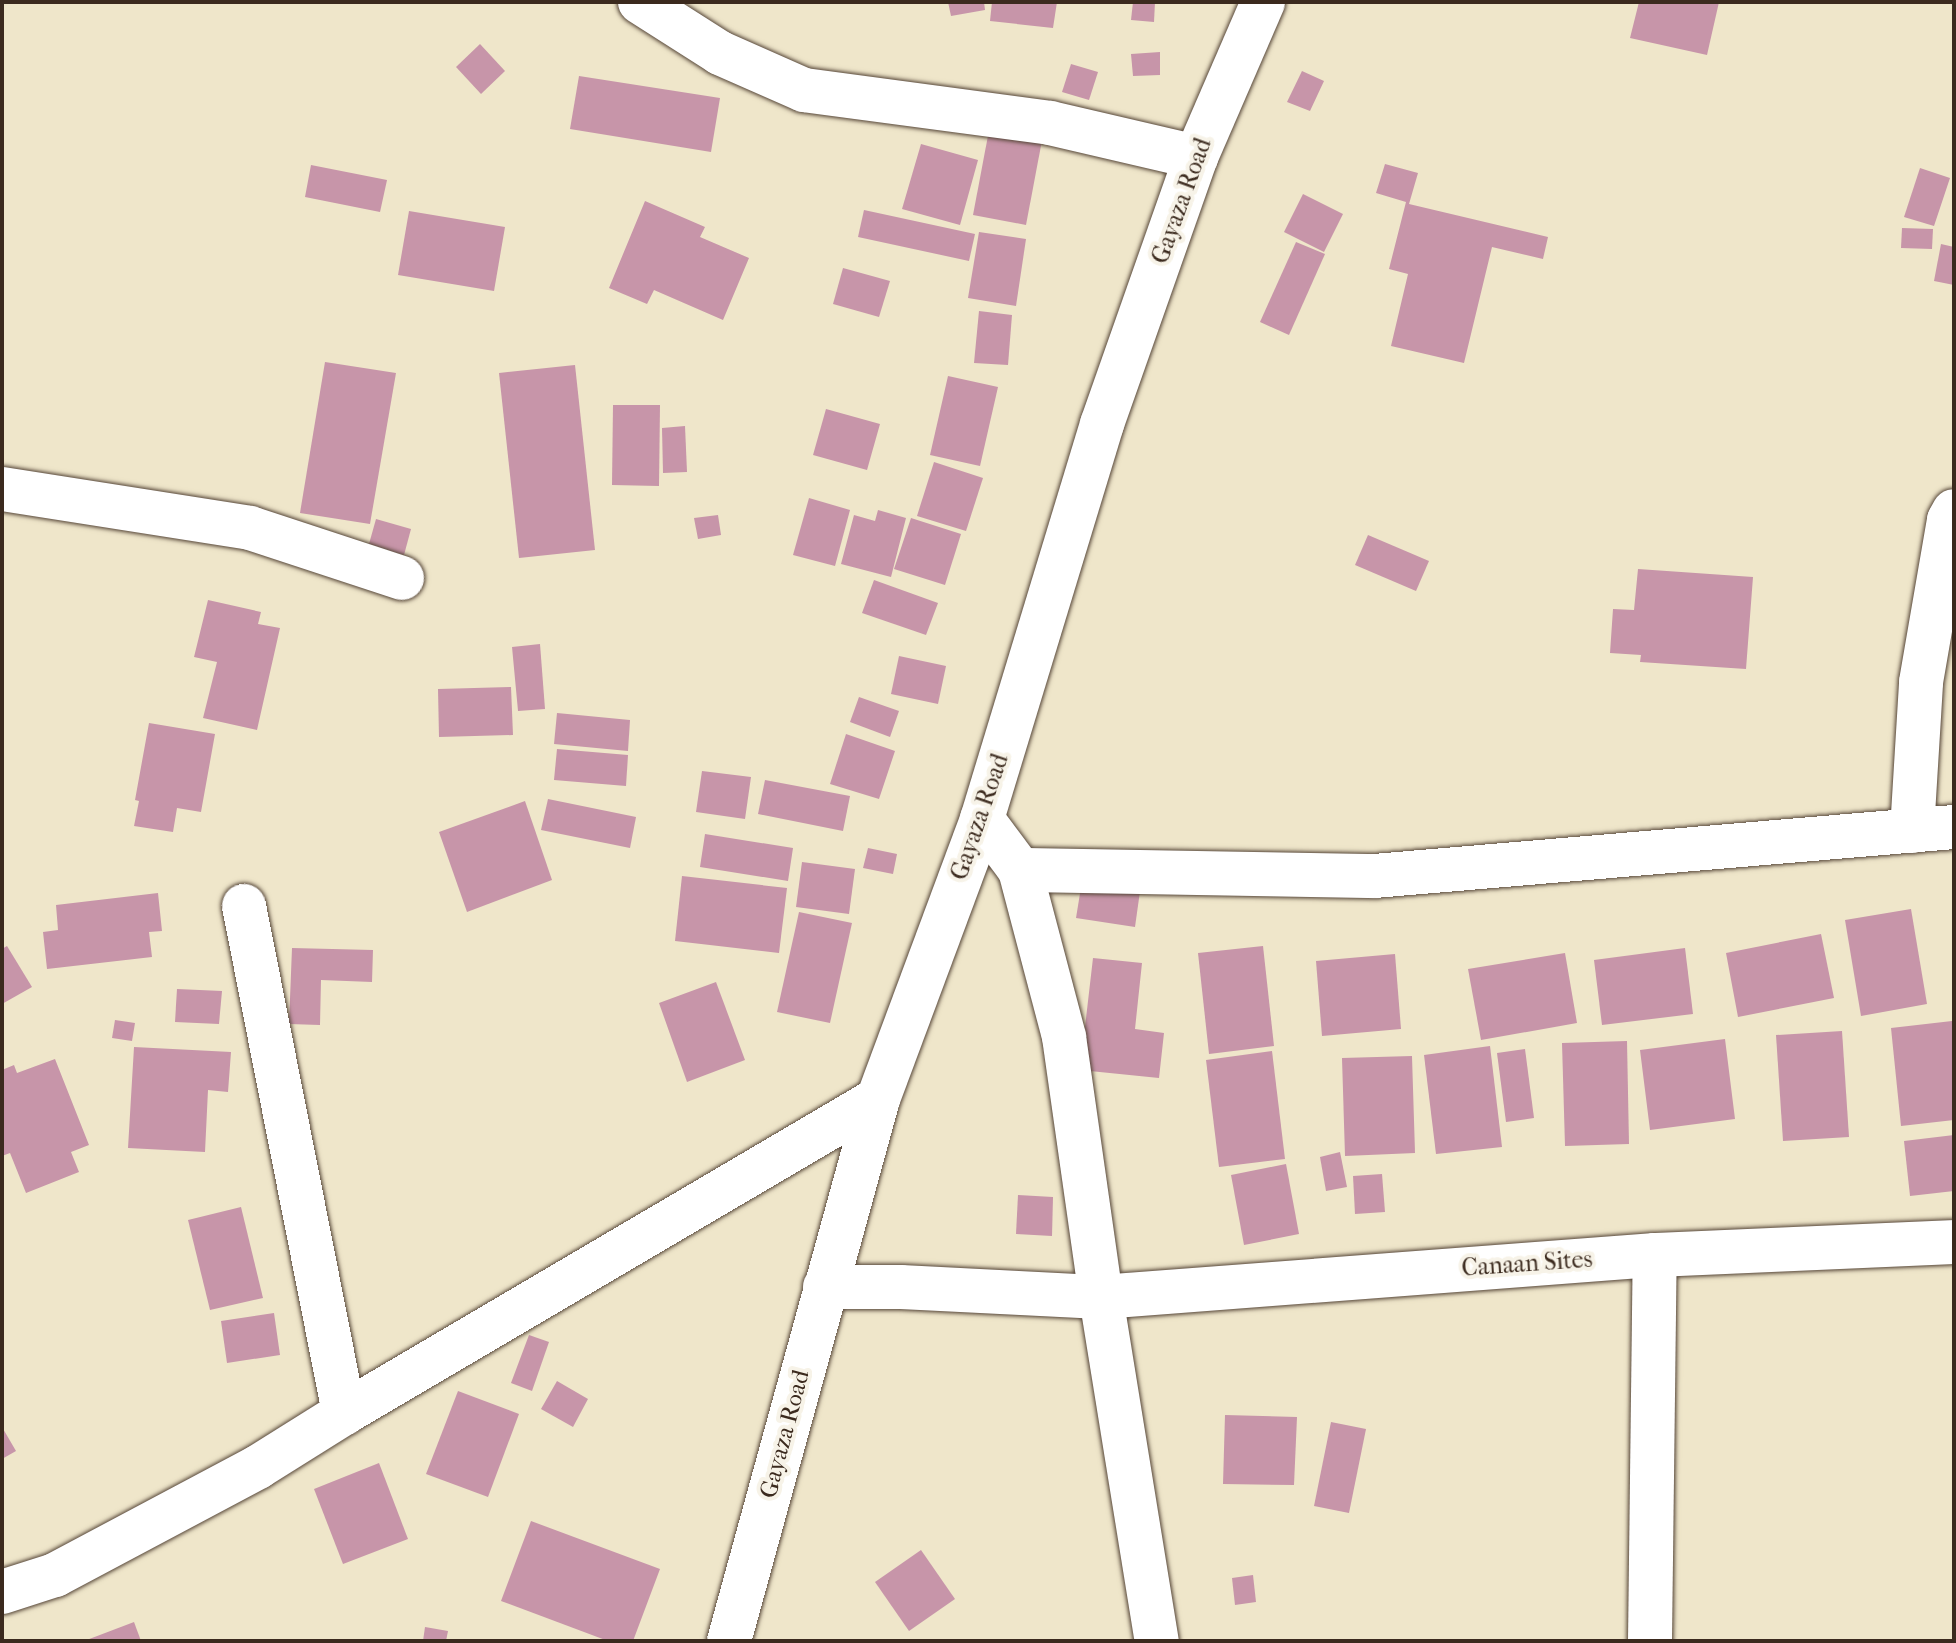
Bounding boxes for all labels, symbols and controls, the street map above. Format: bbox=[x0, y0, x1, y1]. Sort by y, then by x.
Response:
street label: Gayaza Road bbox=[1146, 134, 1218, 268]
street label: Gayaza Road bbox=[945, 750, 1015, 884]
street label: Canaan Sites bbox=[1461, 1245, 1593, 1283]
street label: Gayaza Road bbox=[754, 1367, 816, 1501]

